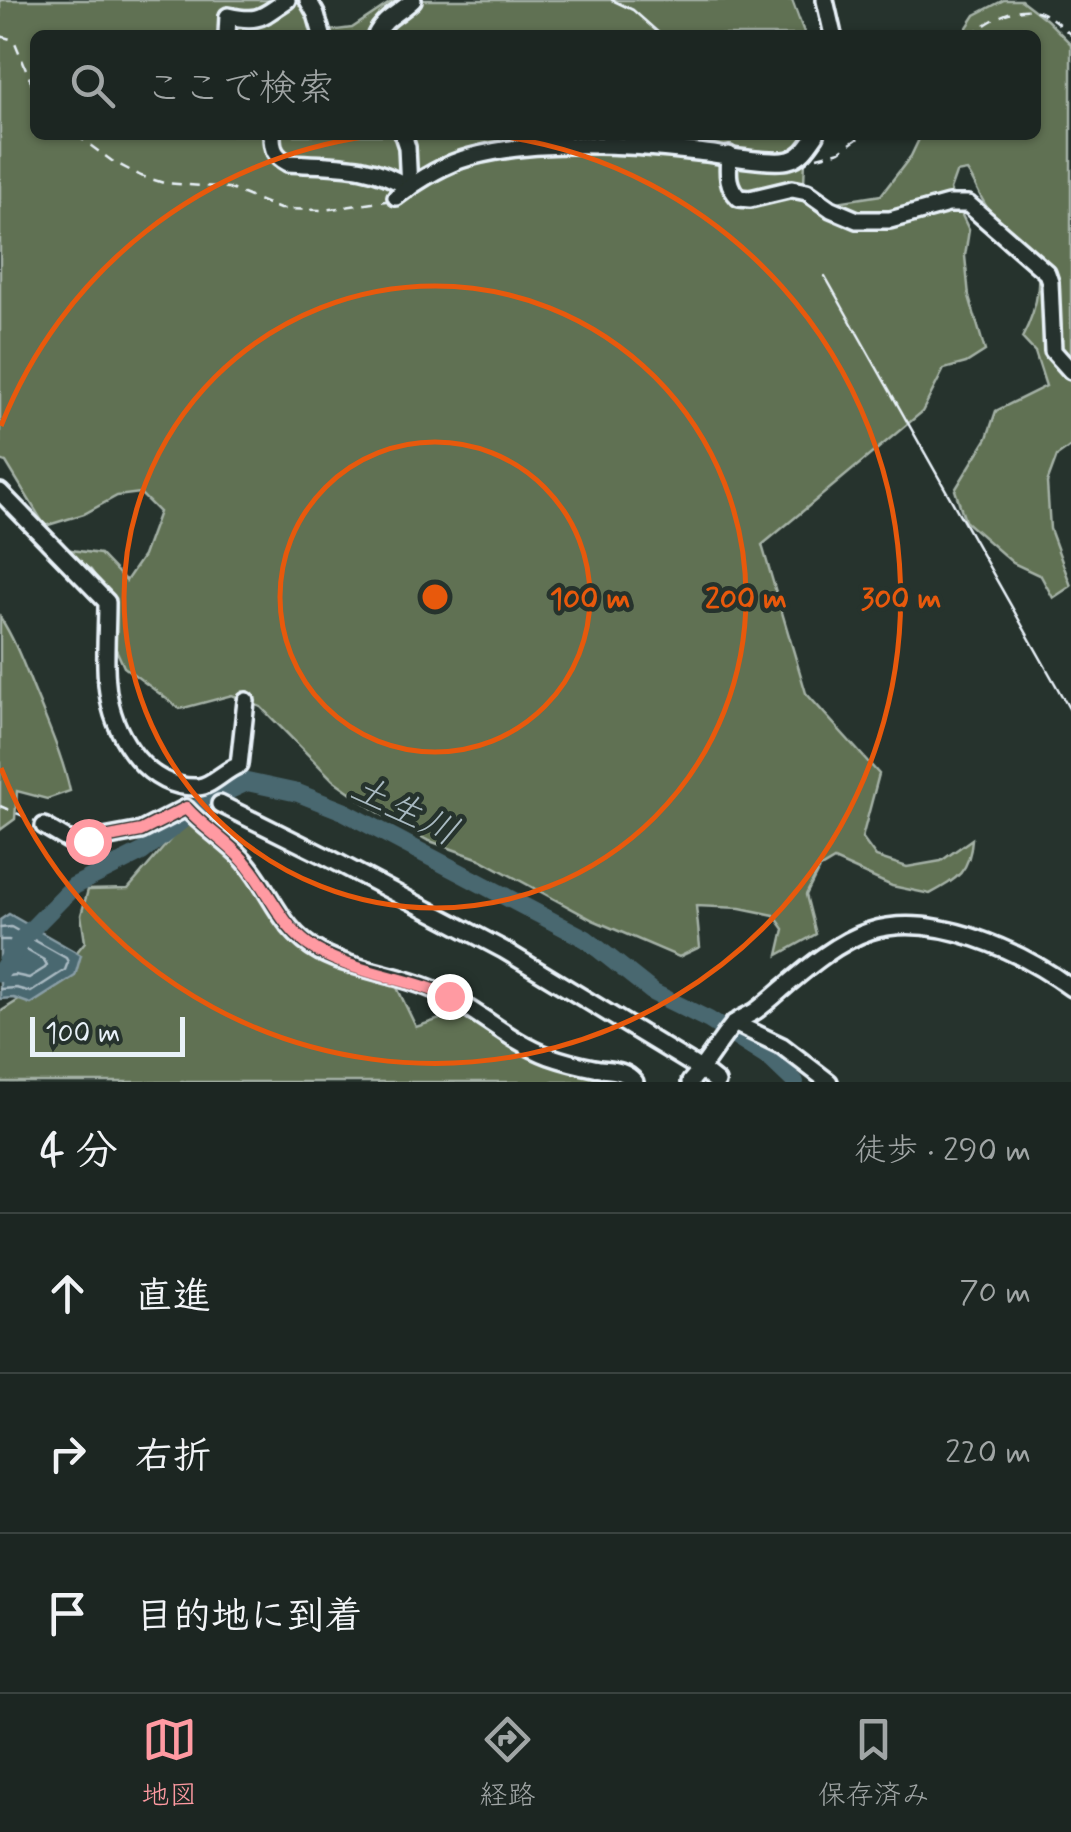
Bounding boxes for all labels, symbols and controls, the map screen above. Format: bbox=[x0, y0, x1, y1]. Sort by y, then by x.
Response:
search box bbox=[30, 30, 1041, 140]
icon: search bbox=[65, 58, 120, 113]
text: ここで検索 bbox=[145, 65, 335, 114]
centre of rings bbox=[417, 579, 453, 615]
text: 100 m bbox=[550, 580, 630, 619]
text: 200 m bbox=[705, 580, 787, 619]
text: 300 m bbox=[861, 580, 941, 619]
water label: 土生川 bbox=[342, 764, 466, 858]
route start bbox=[66, 819, 112, 865]
route end bbox=[427, 974, 473, 1020]
scale bar bbox=[30, 1012, 185, 1056]
text: 100 m bbox=[45, 1016, 120, 1053]
text: 4 分 bbox=[40, 1125, 118, 1180]
text: 徒歩 · 290 m bbox=[854, 1130, 1031, 1172]
icon: ahead bbox=[40, 1266, 95, 1321]
text: 70 m bbox=[959, 1272, 1031, 1314]
text: 直進 bbox=[135, 1273, 211, 1322]
icon: right bbox=[40, 1426, 95, 1481]
text: 220 m bbox=[945, 1432, 1031, 1474]
text: 右折 bbox=[135, 1433, 211, 1482]
icon: arrive bbox=[40, 1586, 95, 1641]
text: 目的地に到着 bbox=[135, 1593, 363, 1642]
tab: 地図 bbox=[141, 1712, 197, 1815]
tab: 経路 bbox=[479, 1712, 536, 1815]
tab: 保存済み bbox=[818, 1712, 930, 1815]

